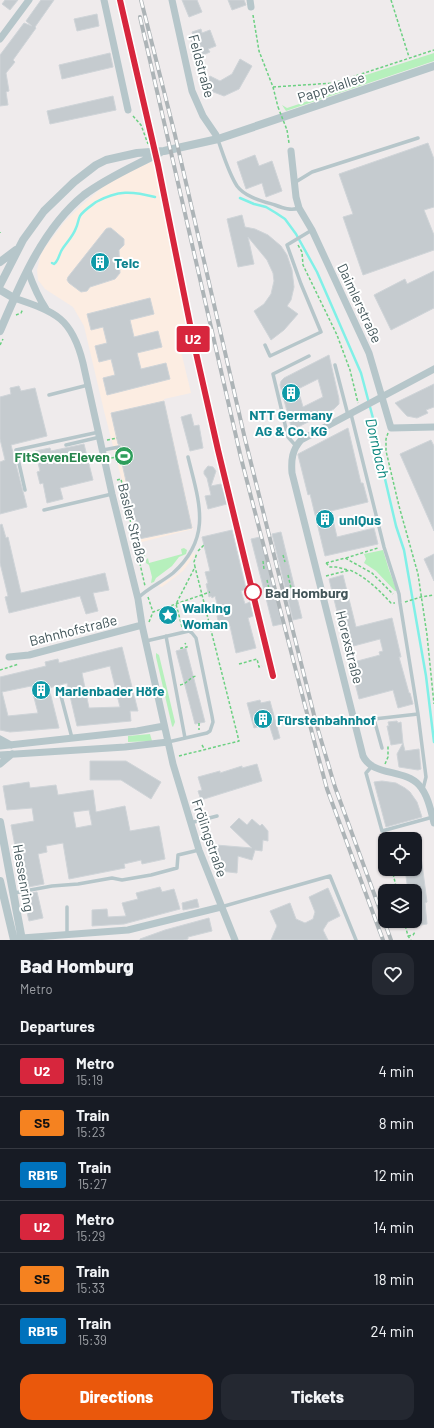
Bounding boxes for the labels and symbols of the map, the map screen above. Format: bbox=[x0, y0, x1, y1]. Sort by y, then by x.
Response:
street label: Feldstraße bbox=[185, 32, 219, 100]
street label: Pappelallee bbox=[295, 68, 367, 106]
building icon: Telc bbox=[89, 251, 111, 273]
place label: Telc bbox=[114, 254, 140, 271]
street label: Daimlerstraße bbox=[334, 260, 386, 346]
line badge: U2 bbox=[175, 326, 211, 352]
building icon: NTT Germany AG & Co. KG bbox=[280, 382, 302, 404]
place label: NTT Germany AG & Co. KG bbox=[249, 406, 333, 439]
water label: Dornbach bbox=[362, 416, 394, 480]
sports icon: FitSevenEleven bbox=[113, 445, 135, 467]
place label: FitSevenEleven bbox=[15, 448, 110, 465]
street label: Basler Straße bbox=[115, 481, 151, 565]
building icon: unIQus bbox=[314, 508, 336, 530]
place label: unIQus bbox=[339, 511, 381, 528]
marker: Bad Homburg bbox=[244, 583, 262, 601]
place label: Bad Homburg bbox=[265, 584, 349, 601]
place label: Walking Woman bbox=[182, 599, 231, 632]
place icon: Walking Woman bbox=[157, 604, 179, 626]
street label: Horexstraße bbox=[333, 609, 367, 685]
street label: Bahnhofstraße bbox=[27, 611, 119, 649]
building icon: Marienbader Höfe bbox=[30, 679, 52, 701]
place label: Marienbader Höfe bbox=[55, 682, 165, 699]
building icon: Fürstenbahnhof bbox=[252, 708, 274, 730]
place label: Fürstenbahnhof bbox=[277, 711, 376, 728]
street label: Frölingstraße bbox=[189, 797, 231, 879]
street label: Hessenring bbox=[10, 843, 38, 913]

